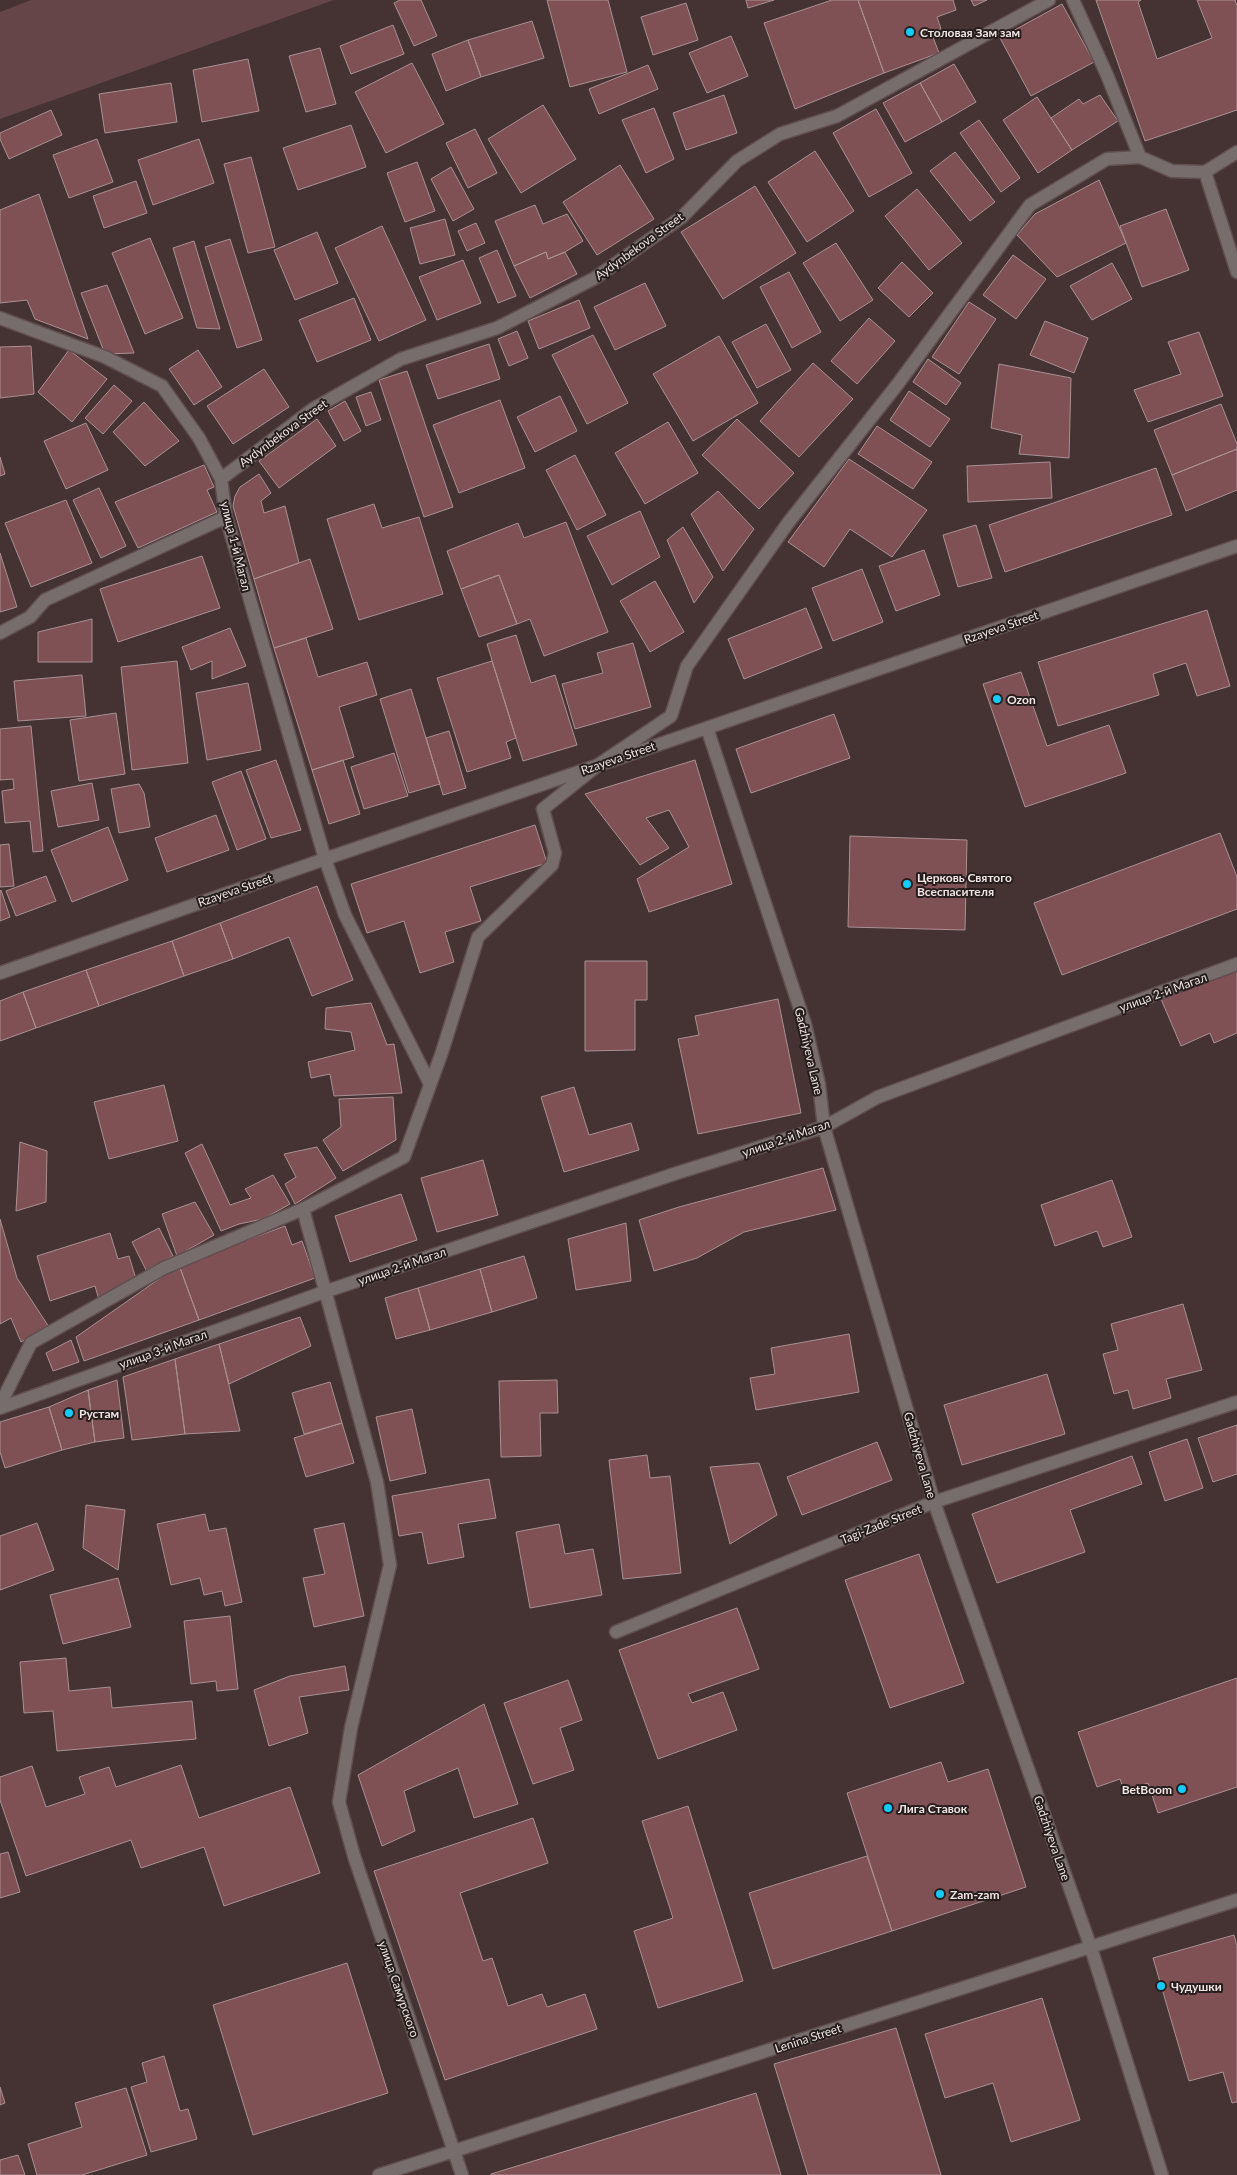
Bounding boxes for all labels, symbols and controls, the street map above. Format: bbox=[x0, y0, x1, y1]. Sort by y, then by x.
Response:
place label: Столовая Зам зам bbox=[920, 25, 1020, 40]
marker: Столовая Зам зам bbox=[904, 26, 916, 38]
street label: Aydynbekova Street bbox=[592, 209, 687, 283]
street label: Aydynbekova Street bbox=[236, 396, 331, 470]
street label: улица 1-й Магал bbox=[218, 500, 254, 592]
street label: Rzayeva Street bbox=[962, 607, 1041, 647]
place label: Ozon bbox=[1007, 692, 1036, 707]
marker: Ozon bbox=[991, 693, 1003, 705]
street label: Rzayeva Street bbox=[579, 738, 658, 778]
street label: Rzayeva Street bbox=[196, 870, 275, 910]
place label: Церковь Святого Всеспасителя bbox=[917, 870, 1012, 899]
marker: Церковь Святого Всеспасителя bbox=[901, 878, 913, 890]
street label: улица 2-й Магал bbox=[1117, 969, 1209, 1015]
street label: Gadzhiyeva Lane bbox=[792, 1006, 826, 1096]
street label: улица 2-й Магал bbox=[740, 1116, 832, 1160]
street label: улица 2-й Магал bbox=[356, 1244, 448, 1288]
street label: улица 3-й Магал bbox=[117, 1326, 209, 1372]
place label: Рустам bbox=[79, 1406, 119, 1421]
marker: Рустам bbox=[63, 1407, 75, 1419]
street label: Gadzhiyeva Lane bbox=[901, 1410, 939, 1500]
street label: Tagi-Zade Street bbox=[838, 1501, 924, 1547]
place label: BetBoom bbox=[1122, 1782, 1172, 1797]
marker: BetBoom bbox=[1176, 1783, 1188, 1795]
street label: Gadzhiyeva Lane bbox=[1030, 1794, 1074, 1882]
place label: Лига Ставок bbox=[897, 1801, 968, 1816]
marker: Лига Ставок bbox=[882, 1802, 894, 1814]
place label: Zam-zam bbox=[950, 1887, 999, 1902]
marker: Zam-zam bbox=[934, 1888, 946, 1900]
street label: улица Самурского bbox=[375, 1939, 423, 2039]
place label: Чудушки bbox=[1171, 1979, 1222, 1994]
marker: Чудушки bbox=[1155, 1980, 1167, 1992]
street label: Lenina Street bbox=[773, 2020, 844, 2056]

